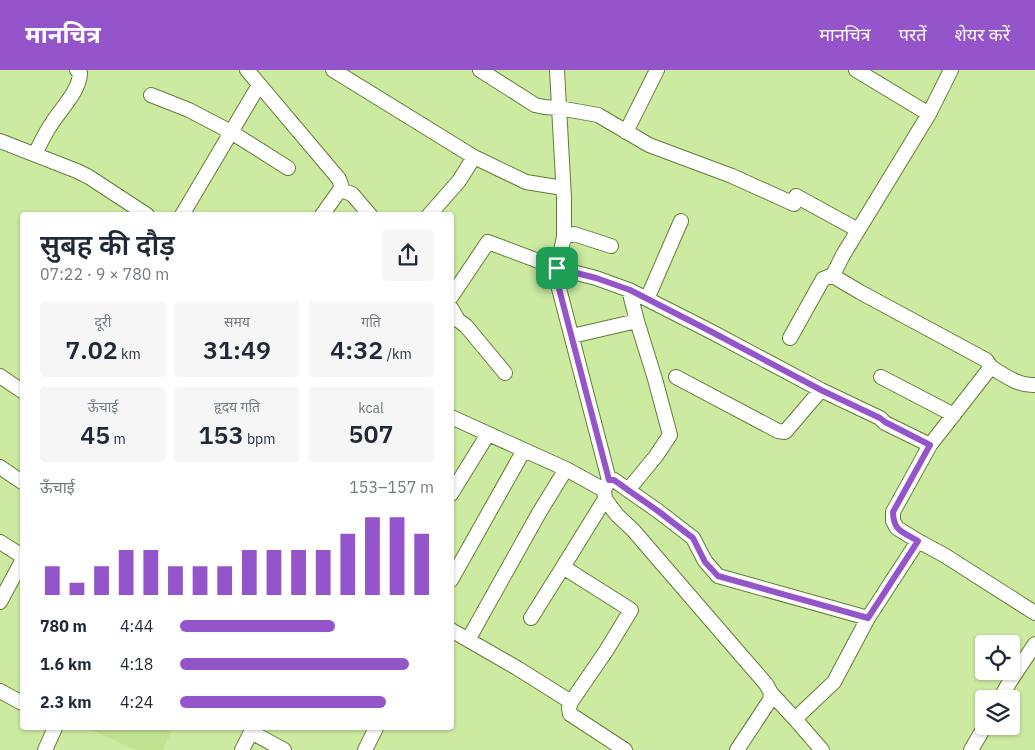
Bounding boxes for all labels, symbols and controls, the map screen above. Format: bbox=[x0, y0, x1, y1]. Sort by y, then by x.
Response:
text: मानचित्र bbox=[25, 18, 101, 50]
text: मानचित्र bbox=[819, 23, 871, 46]
text: परतें bbox=[899, 23, 927, 46]
text: शेयर करें bbox=[955, 23, 1010, 46]
text: सुबह की दौड़ bbox=[40, 226, 175, 263]
button: share bbox=[382, 229, 434, 281]
pin bbox=[536, 247, 578, 289]
icon: arrive bbox=[543, 254, 571, 282]
text: 07:22 · 9 × 780 m bbox=[40, 264, 169, 284]
text: दूरी bbox=[95, 313, 111, 331]
text: समय bbox=[224, 313, 250, 331]
text: गति bbox=[361, 313, 381, 331]
text: 7.02 bbox=[65, 333, 118, 366]
text: 31:49 bbox=[203, 333, 271, 366]
text: 4:32 bbox=[330, 333, 383, 366]
text: km bbox=[118, 345, 141, 363]
text: /km bbox=[383, 345, 412, 363]
text: ऊँचाई bbox=[88, 398, 118, 416]
text: हृदय गति bbox=[214, 398, 260, 416]
text: kcal bbox=[358, 399, 384, 417]
text: 507 bbox=[348, 417, 394, 450]
text: 45 bbox=[80, 418, 110, 451]
text: 153 bbox=[199, 418, 244, 451]
text: m bbox=[110, 430, 126, 448]
text: bpm bbox=[244, 430, 275, 448]
text: ऊँचाई bbox=[40, 477, 75, 497]
text: 153–157 m bbox=[349, 477, 434, 497]
text: 780 m bbox=[40, 616, 87, 636]
text: 4:44 bbox=[120, 616, 153, 636]
map controls bbox=[975, 635, 1020, 735]
button: locate bbox=[975, 635, 1020, 680]
text: 1.6 km bbox=[40, 654, 91, 674]
text: 4:18 bbox=[120, 654, 153, 674]
button: layers bbox=[975, 690, 1020, 735]
text: 2.3 km bbox=[40, 692, 91, 712]
text: 4:24 bbox=[120, 692, 153, 712]

